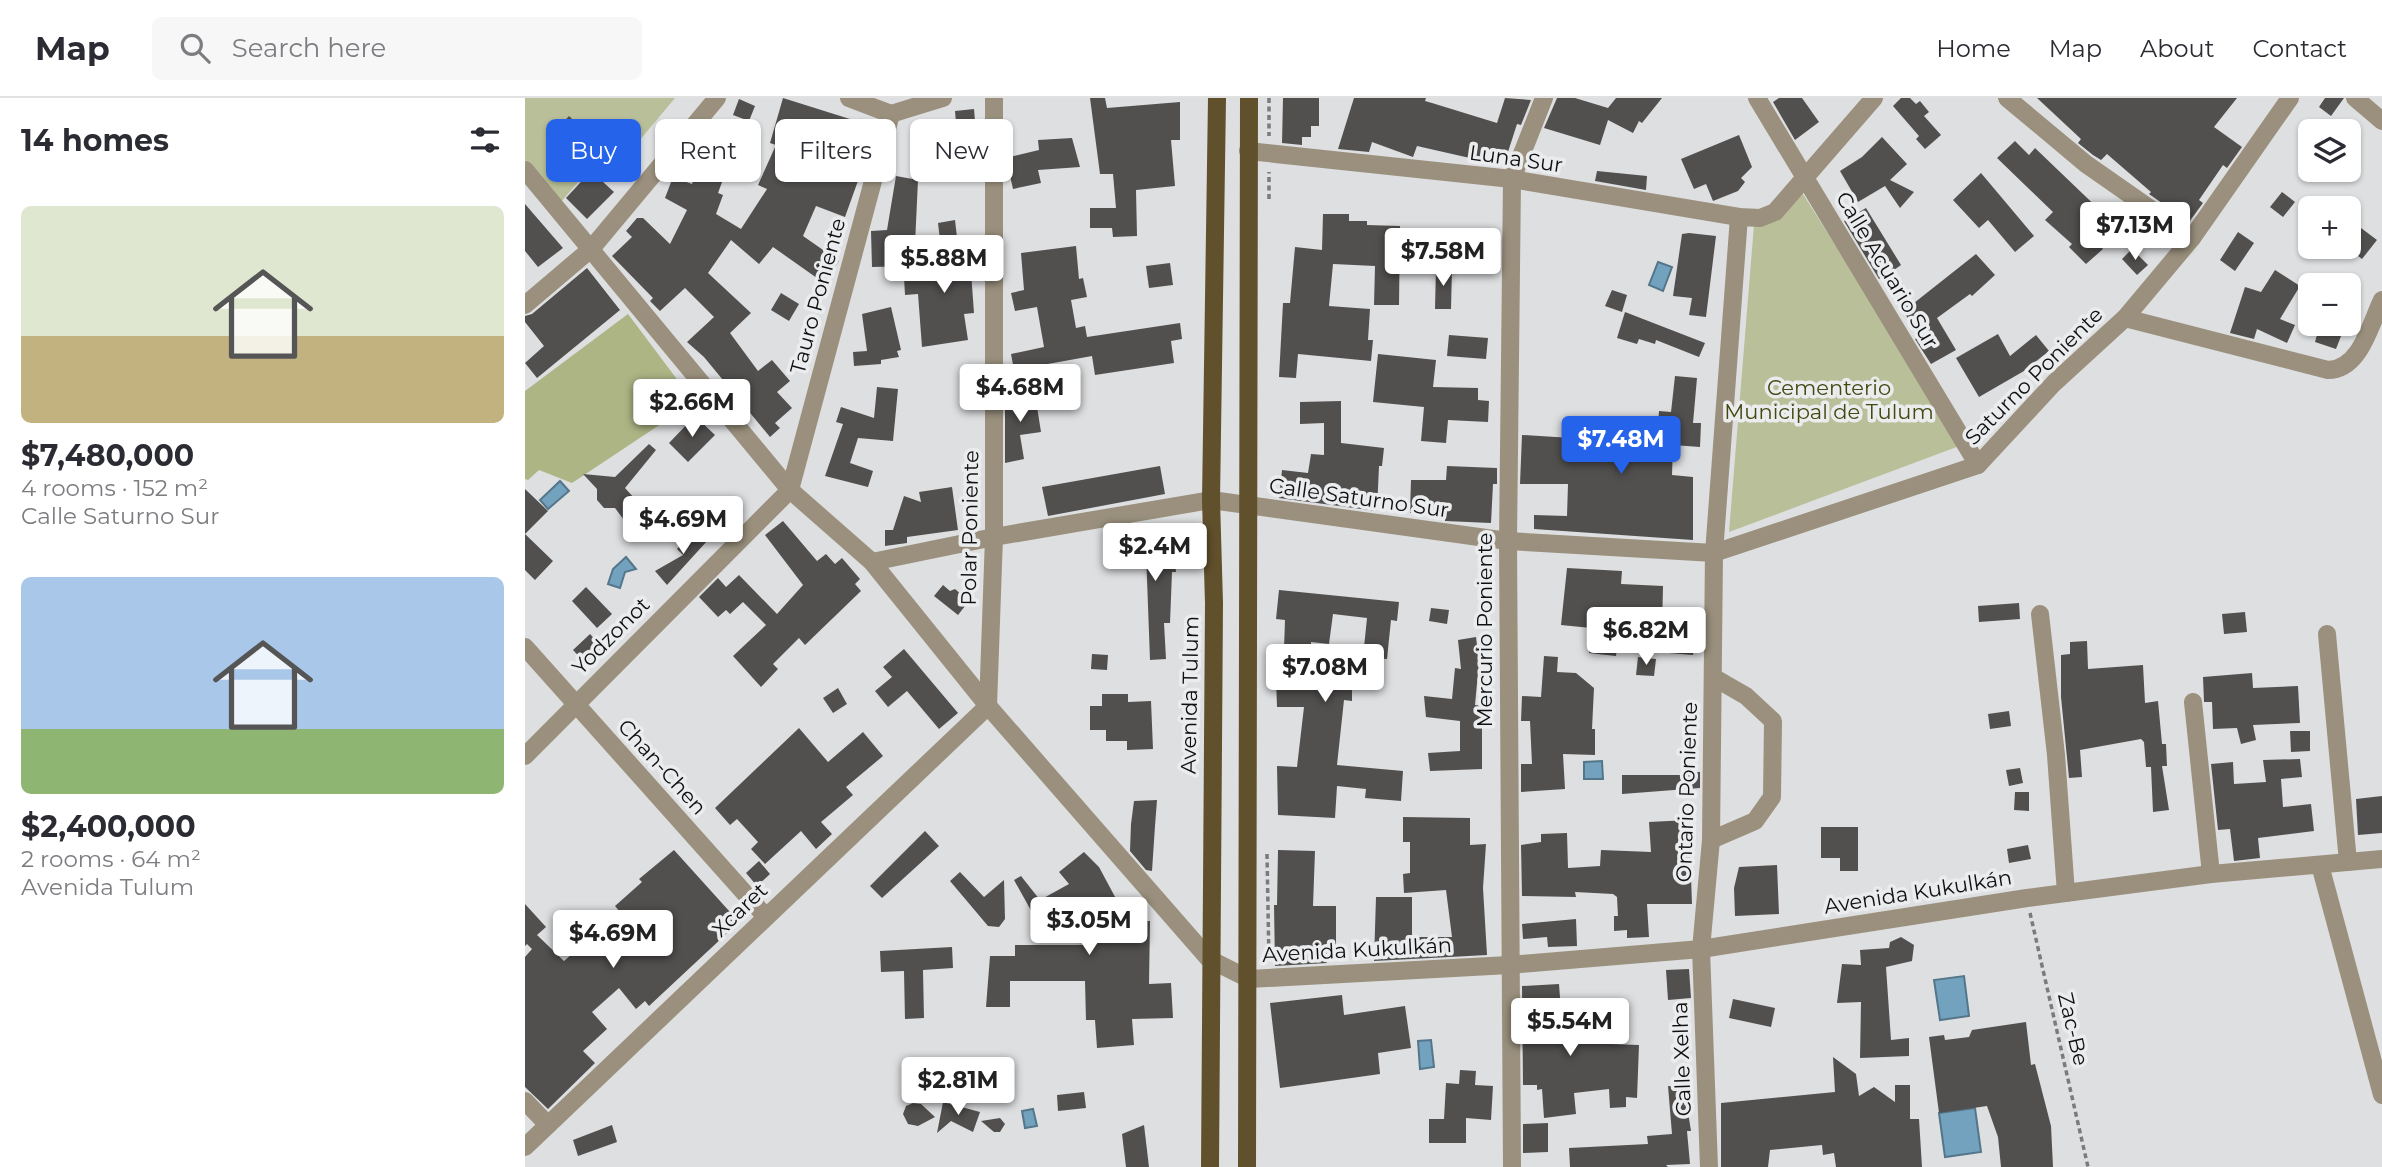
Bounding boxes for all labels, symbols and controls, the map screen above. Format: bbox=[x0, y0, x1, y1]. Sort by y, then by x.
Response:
search box bbox=[152, 17, 642, 80]
text: Map bbox=[35, 28, 110, 68]
icon: search bbox=[176, 29, 214, 67]
text: Search here bbox=[232, 32, 386, 64]
text: Home bbox=[1936, 34, 2011, 63]
text: Map bbox=[2049, 34, 2102, 63]
text: About bbox=[2140, 34, 2214, 63]
text: Contact bbox=[2252, 34, 2347, 63]
chip: Buy bbox=[546, 119, 641, 182]
chip: Rent bbox=[655, 119, 761, 182]
chip: Filters bbox=[775, 119, 896, 182]
chip: New bbox=[910, 119, 1013, 182]
map controls bbox=[2298, 119, 2361, 336]
button: layers bbox=[2298, 119, 2361, 182]
icon: filters bbox=[466, 121, 504, 159]
text: 14 homes bbox=[21, 122, 169, 159]
street label: Luna Sur bbox=[1468, 140, 1564, 177]
street label: Calle Acuario Sur bbox=[1831, 187, 1944, 352]
button: + bbox=[2298, 196, 2361, 259]
pin: $7.13M bbox=[2078, 202, 2192, 262]
text: $7.13M bbox=[2096, 211, 2174, 239]
street label: Tauro Poniente bbox=[785, 215, 850, 377]
pin: $7.58M bbox=[1386, 228, 1500, 288]
pin: $5.88M bbox=[887, 236, 1001, 295]
text: $7.58M bbox=[1401, 237, 1485, 265]
text: $5.88M bbox=[901, 244, 987, 272]
icon: home bbox=[200, 251, 326, 377]
button: − bbox=[2298, 273, 2361, 336]
street label: Saturno Poniente bbox=[1960, 302, 2108, 450]
pin: $4.68M bbox=[963, 364, 1077, 424]
text: $4.68M bbox=[976, 373, 1064, 401]
park label: Cementerio Municipal de Tulum bbox=[1724, 375, 1934, 424]
pin: $2.66M bbox=[635, 380, 749, 439]
text: $2.66M bbox=[649, 388, 735, 416]
pin: $7.48M bbox=[1564, 416, 1678, 476]
text: $7.48M bbox=[1578, 425, 1664, 453]
text: $7,480,000 bbox=[21, 437, 194, 474]
street label: Polar Poniente bbox=[956, 450, 983, 606]
street label: Calle Saturno Sur bbox=[1268, 473, 1450, 522]
text: 4 rooms · 152 m² bbox=[21, 474, 208, 502]
pin: $4.69M bbox=[626, 496, 740, 556]
text: Calle Saturno Sur bbox=[21, 502, 219, 530]
text: $4.69M bbox=[639, 505, 727, 533]
pin: $2.4M bbox=[1106, 524, 1204, 583]
text: $2.4M bbox=[1119, 532, 1191, 560]
street label: Mercurio Poniente bbox=[1472, 533, 1497, 727]
street label: Yodzonot bbox=[567, 592, 655, 680]
pin: $6.82M bbox=[1589, 608, 1703, 667]
street label: Avenida Tulum bbox=[1176, 616, 1203, 774]
text: $6.82M bbox=[1603, 616, 1689, 644]
icon: home bbox=[200, 622, 326, 748]
pin: $7.08M bbox=[1268, 644, 1382, 704]
text: $7.08M bbox=[1282, 653, 1368, 681]
street label: Ontario Poniente bbox=[1671, 701, 1702, 883]
street label: Chan-Chen bbox=[613, 714, 712, 820]
text: $2,400,000 bbox=[21, 808, 196, 845]
text: 2 rooms · 64 m² bbox=[21, 845, 201, 873]
street label: Avenida Kukulkán bbox=[1822, 864, 2014, 919]
text: Avenida Tulum bbox=[21, 873, 194, 901]
street label: Xcaret bbox=[707, 877, 772, 942]
pin: $3.05M bbox=[1032, 898, 1146, 957]
text: $3.05M bbox=[1046, 906, 1132, 934]
pin: $4.69M bbox=[556, 910, 670, 970]
text: $4.69M bbox=[569, 919, 657, 947]
street label: Avenida Kukulkán bbox=[1261, 932, 1452, 967]
street label: Zac-Be bbox=[2053, 990, 2094, 1068]
pin: $5.54M bbox=[1513, 998, 1627, 1058]
street label: Calle Xelha bbox=[1667, 1001, 1696, 1117]
text: $5.54M bbox=[1527, 1007, 1613, 1035]
pin: $2.81M bbox=[901, 1058, 1015, 1117]
text: $2.81M bbox=[918, 1066, 998, 1094]

